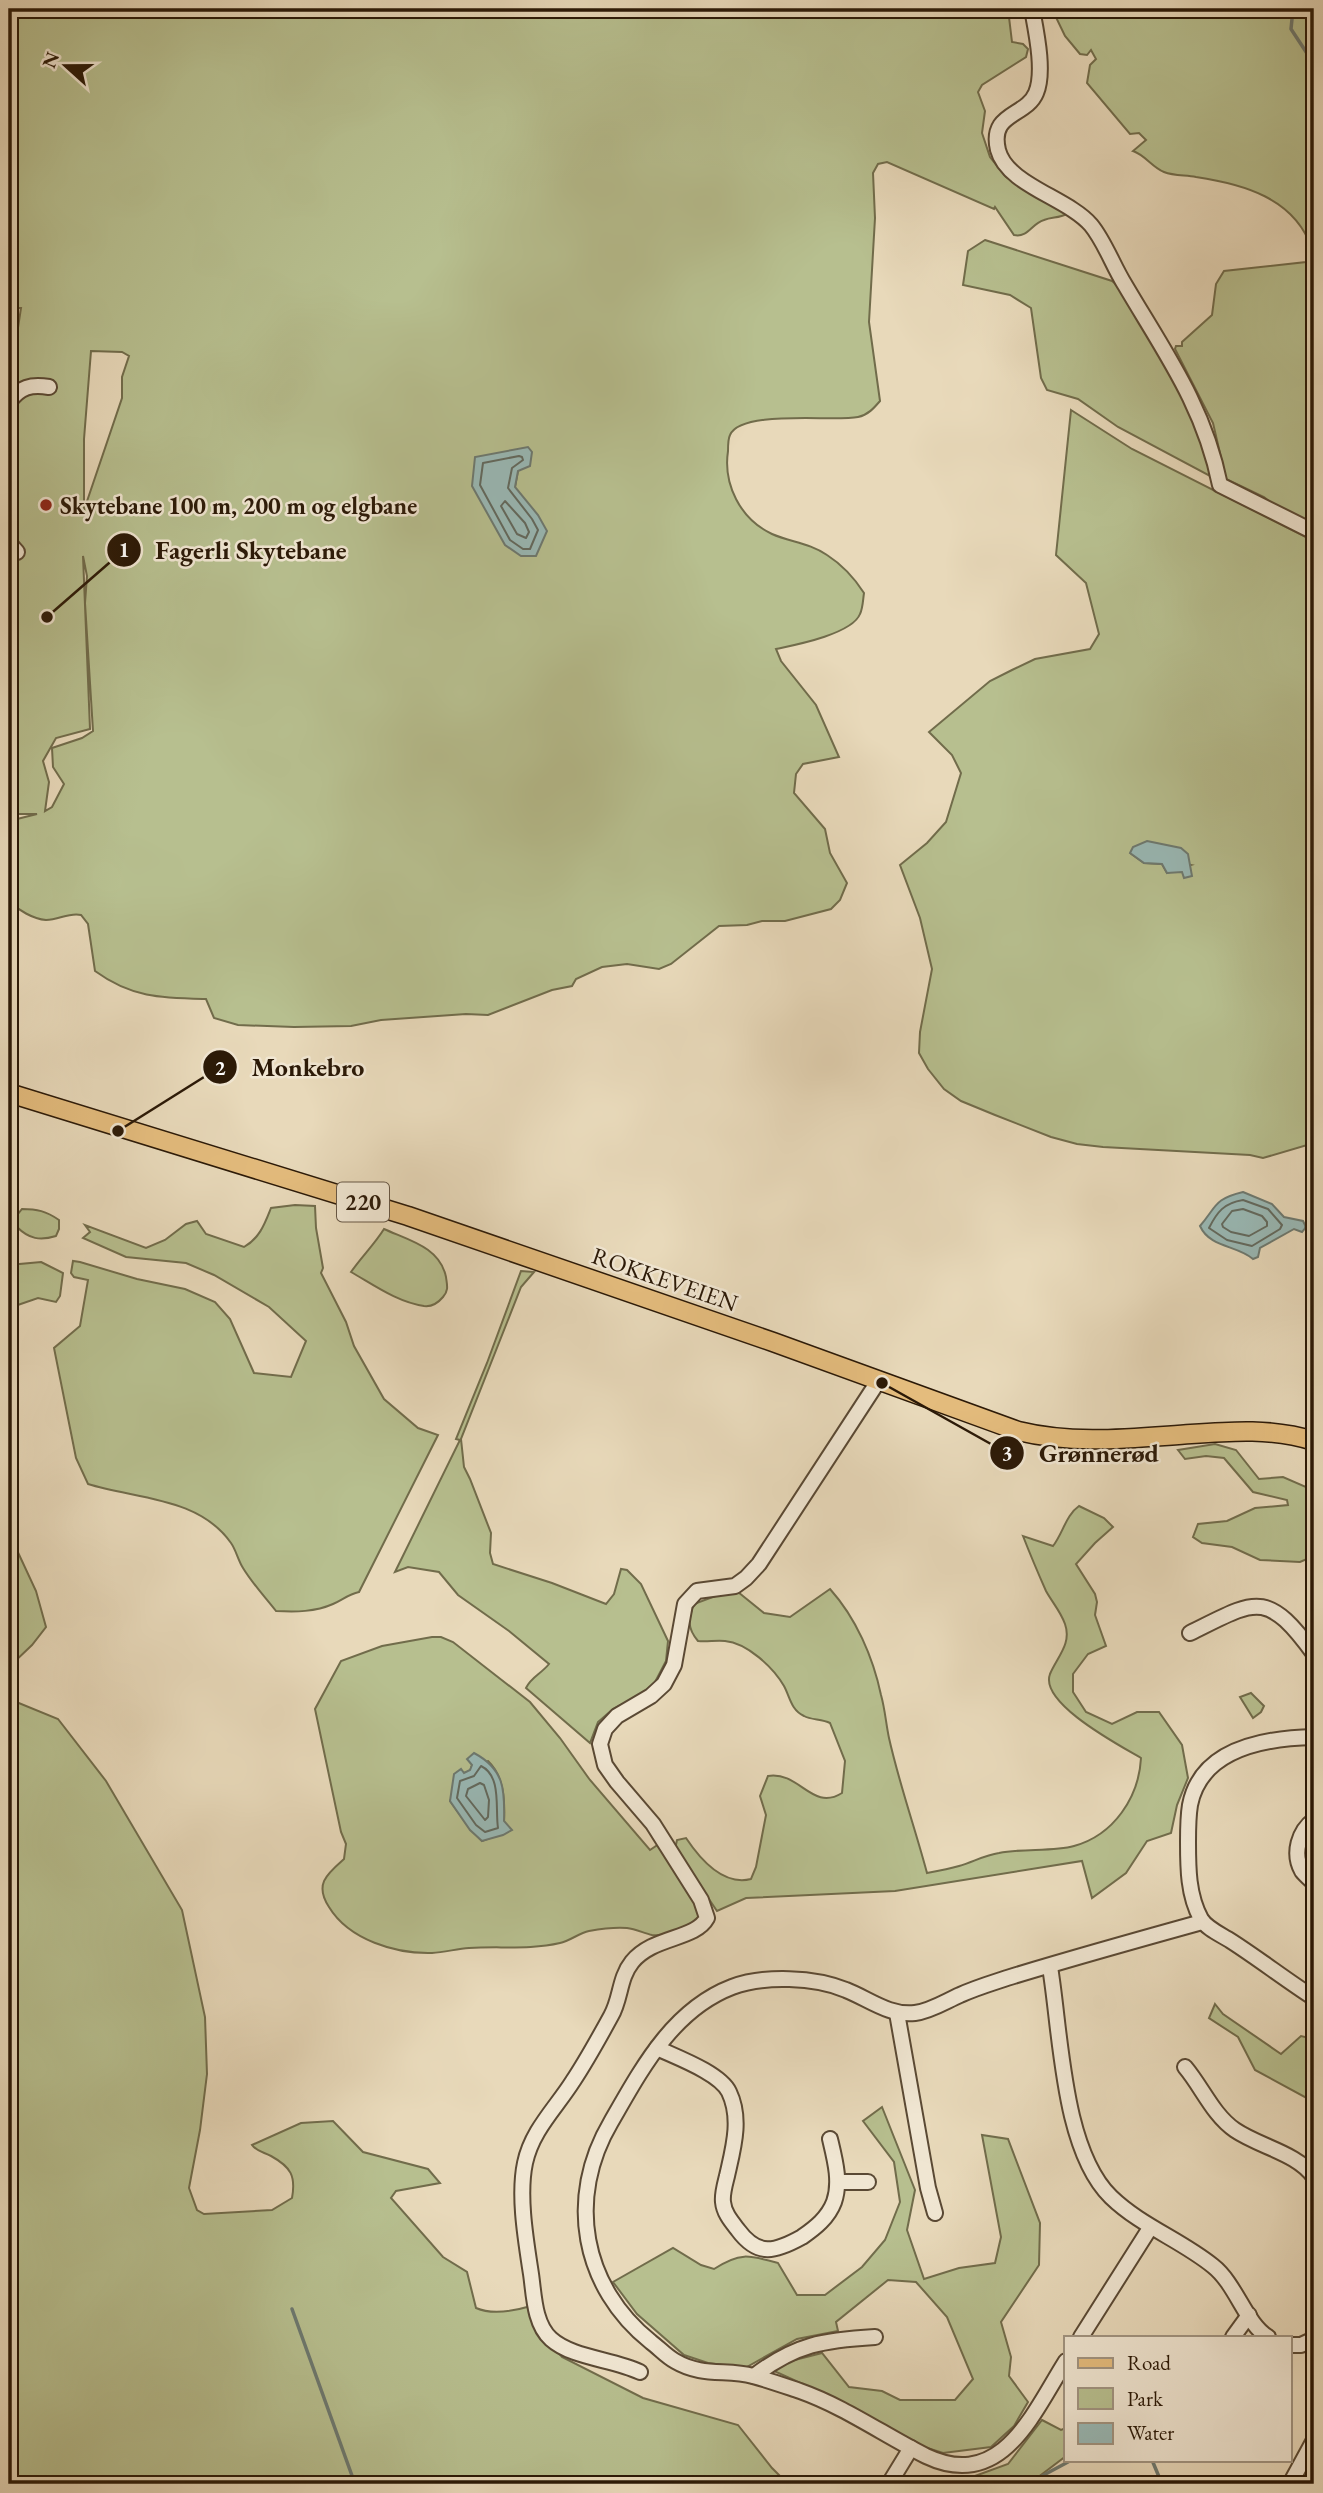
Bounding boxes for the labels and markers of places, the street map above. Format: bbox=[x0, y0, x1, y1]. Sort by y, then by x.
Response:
place label: Skytebane 100 m, 200 m og elgbane bbox=[60, 490, 417, 522]
marker: Skytebane 100 m, 200 m og elgbane bbox=[38, 497, 54, 513]
callout: Fagerli Skytebane bbox=[106, 526, 361, 573]
callout: Monkebro bbox=[202, 1044, 378, 1091]
callout: Grønnerød bbox=[990, 1430, 1173, 1477]

